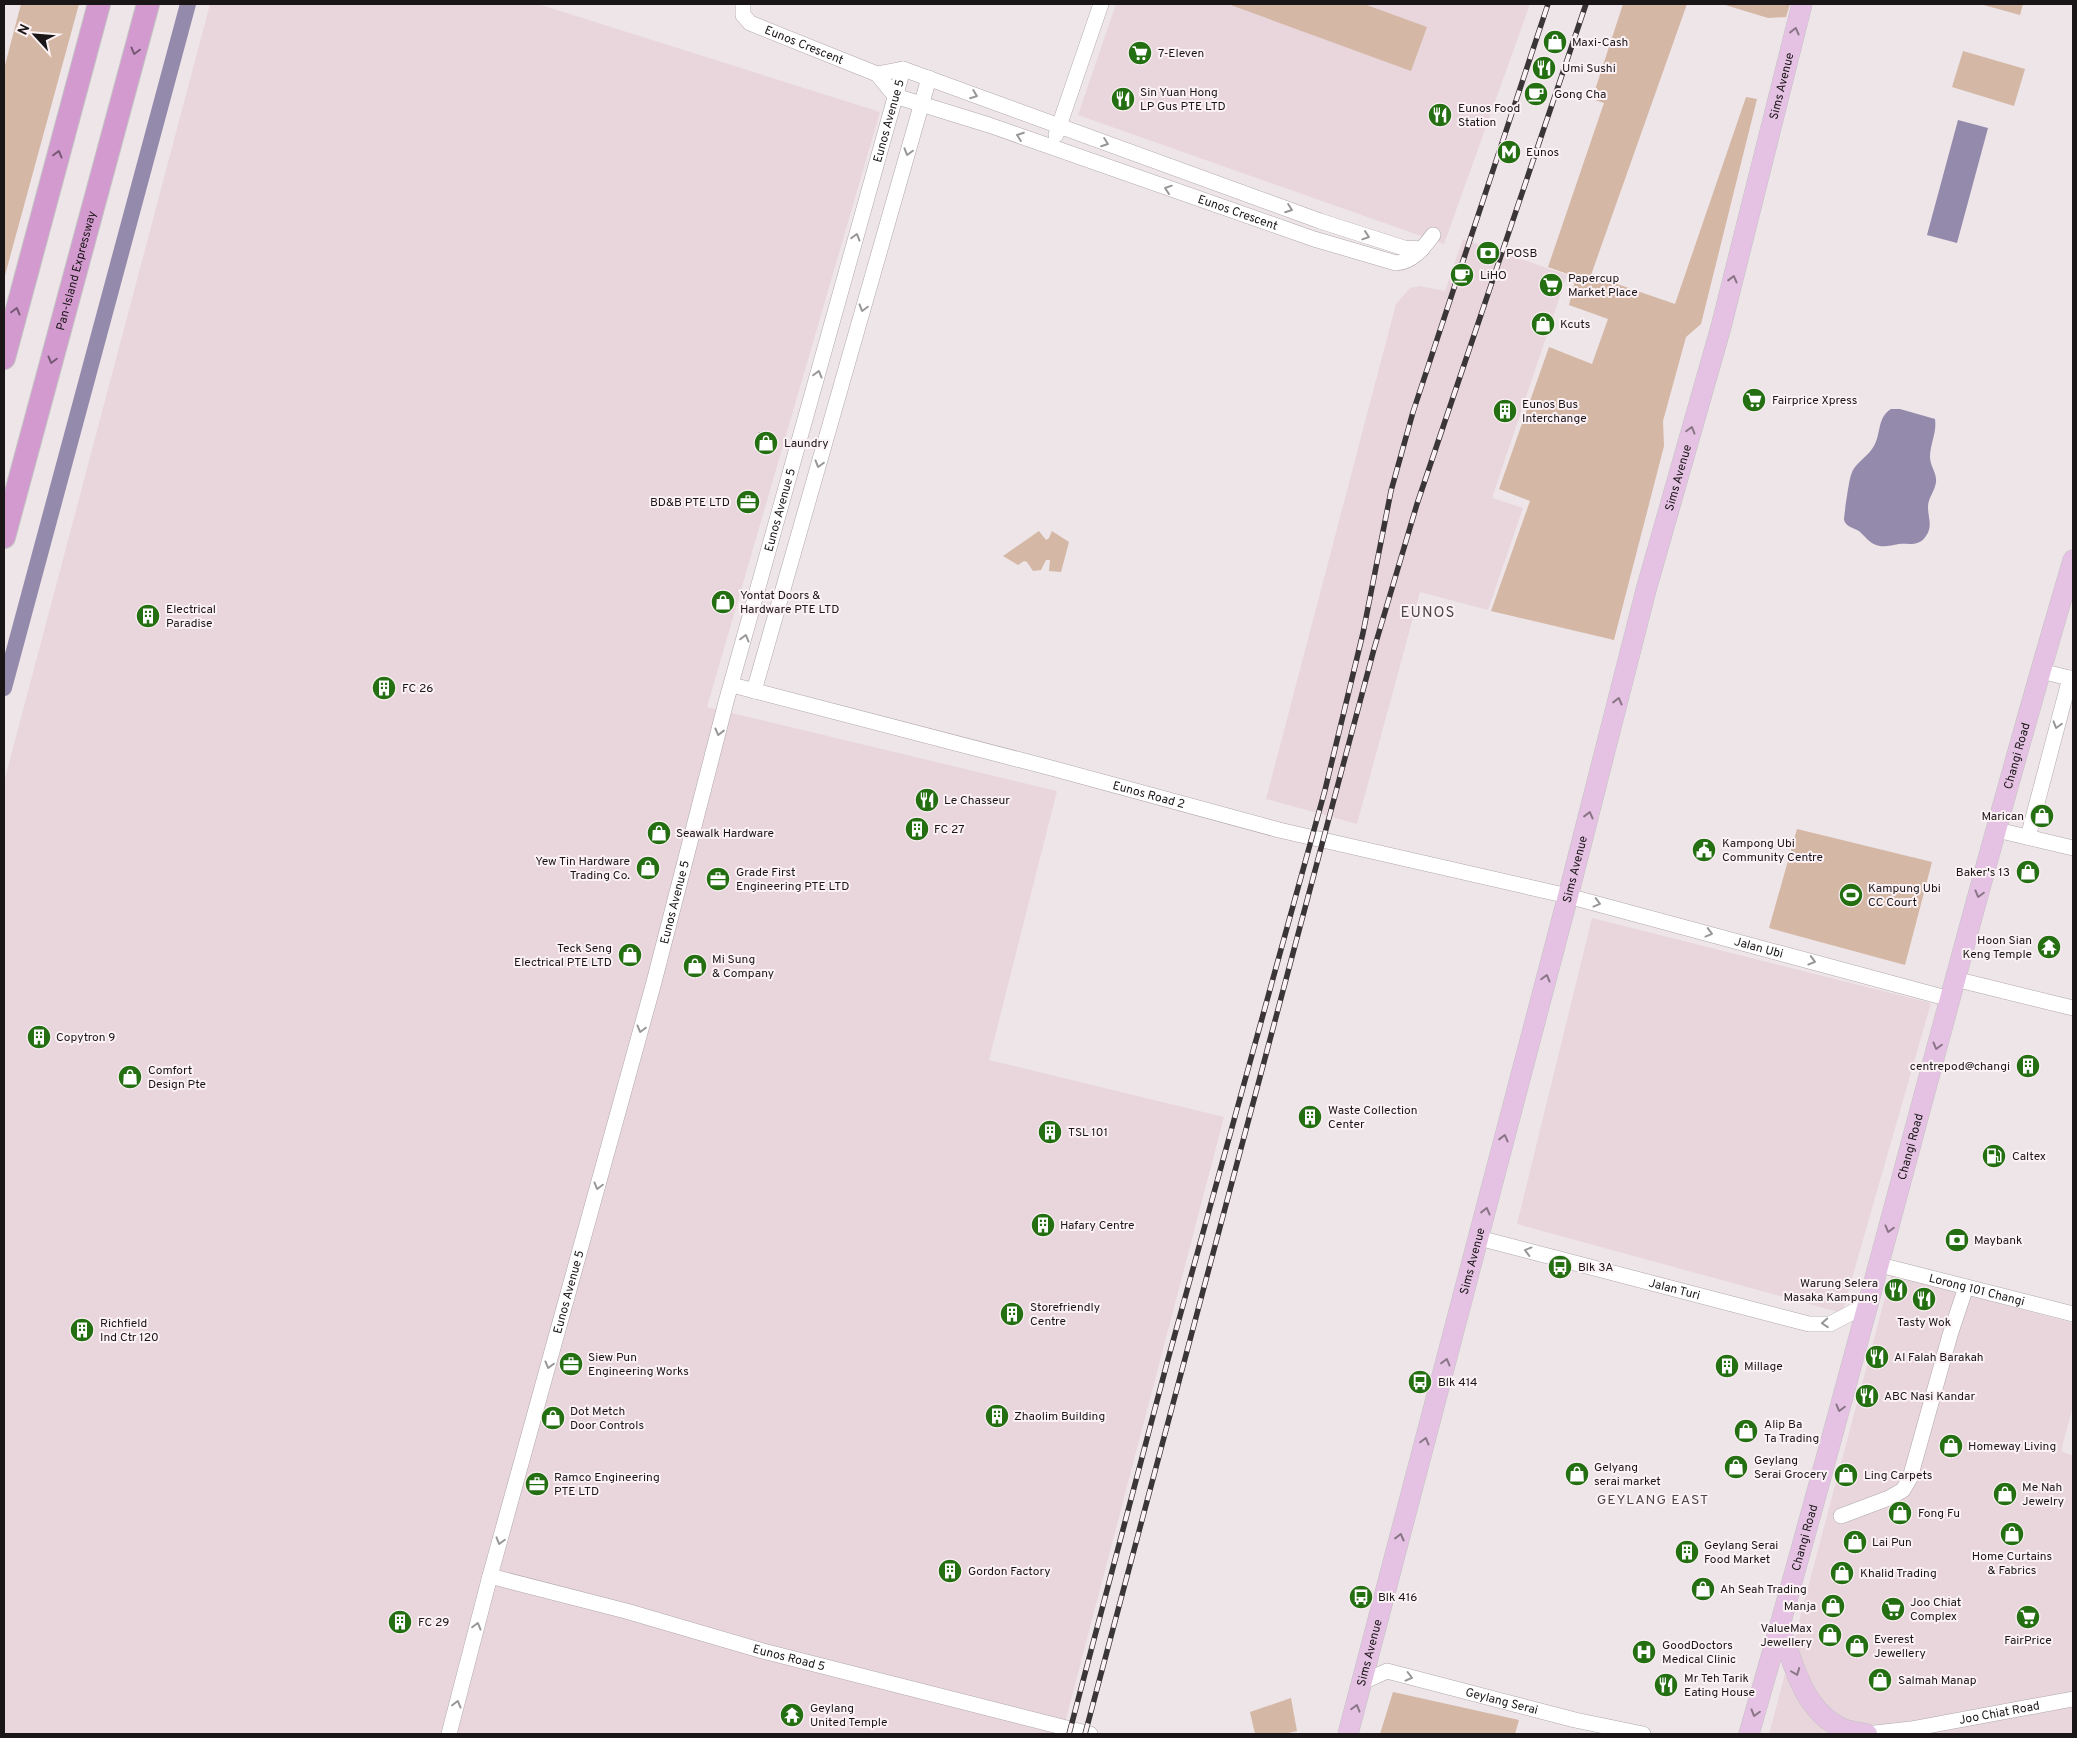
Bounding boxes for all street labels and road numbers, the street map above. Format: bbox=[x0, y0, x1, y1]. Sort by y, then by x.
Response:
street label: Eunos Crescent bbox=[762, 23, 846, 69]
street label: Sims Avenue bbox=[1766, 51, 1798, 122]
street label: Eunos Avenue 5 bbox=[870, 78, 909, 165]
street label: Eunos Crescent bbox=[1195, 192, 1280, 235]
street label: Pan-Island Expressway bbox=[53, 209, 101, 332]
street label: Sims Avenue bbox=[1662, 443, 1696, 513]
street label: Eunos Avenue 5 bbox=[761, 467, 800, 554]
street label: Changi Road bbox=[2001, 721, 2035, 791]
street label: Eunos Road 2 bbox=[1111, 778, 1186, 813]
street label: Sims Avenue bbox=[1560, 834, 1592, 905]
street label: Eunos Avenue 5 bbox=[657, 859, 694, 946]
street label: Jalan Ubi bbox=[1732, 934, 1785, 963]
street label: Changi Road bbox=[1895, 1112, 1928, 1182]
street label: Sims Avenue bbox=[1457, 1226, 1490, 1296]
street label: Eunos Avenue 5 bbox=[550, 1249, 589, 1336]
street label: Lorong 101 Changi bbox=[1927, 1271, 2026, 1310]
street label: Jalan Turi bbox=[1647, 1276, 1702, 1304]
street label: Changi Road bbox=[1789, 1503, 1822, 1573]
street label: Sims Avenue bbox=[1354, 1618, 1387, 1688]
street label: Eunos Road 5 bbox=[751, 1641, 827, 1675]
street label: Geylang Serai bbox=[1464, 1685, 1540, 1719]
street label: Joo Chiat Road bbox=[1958, 1698, 2041, 1729]

